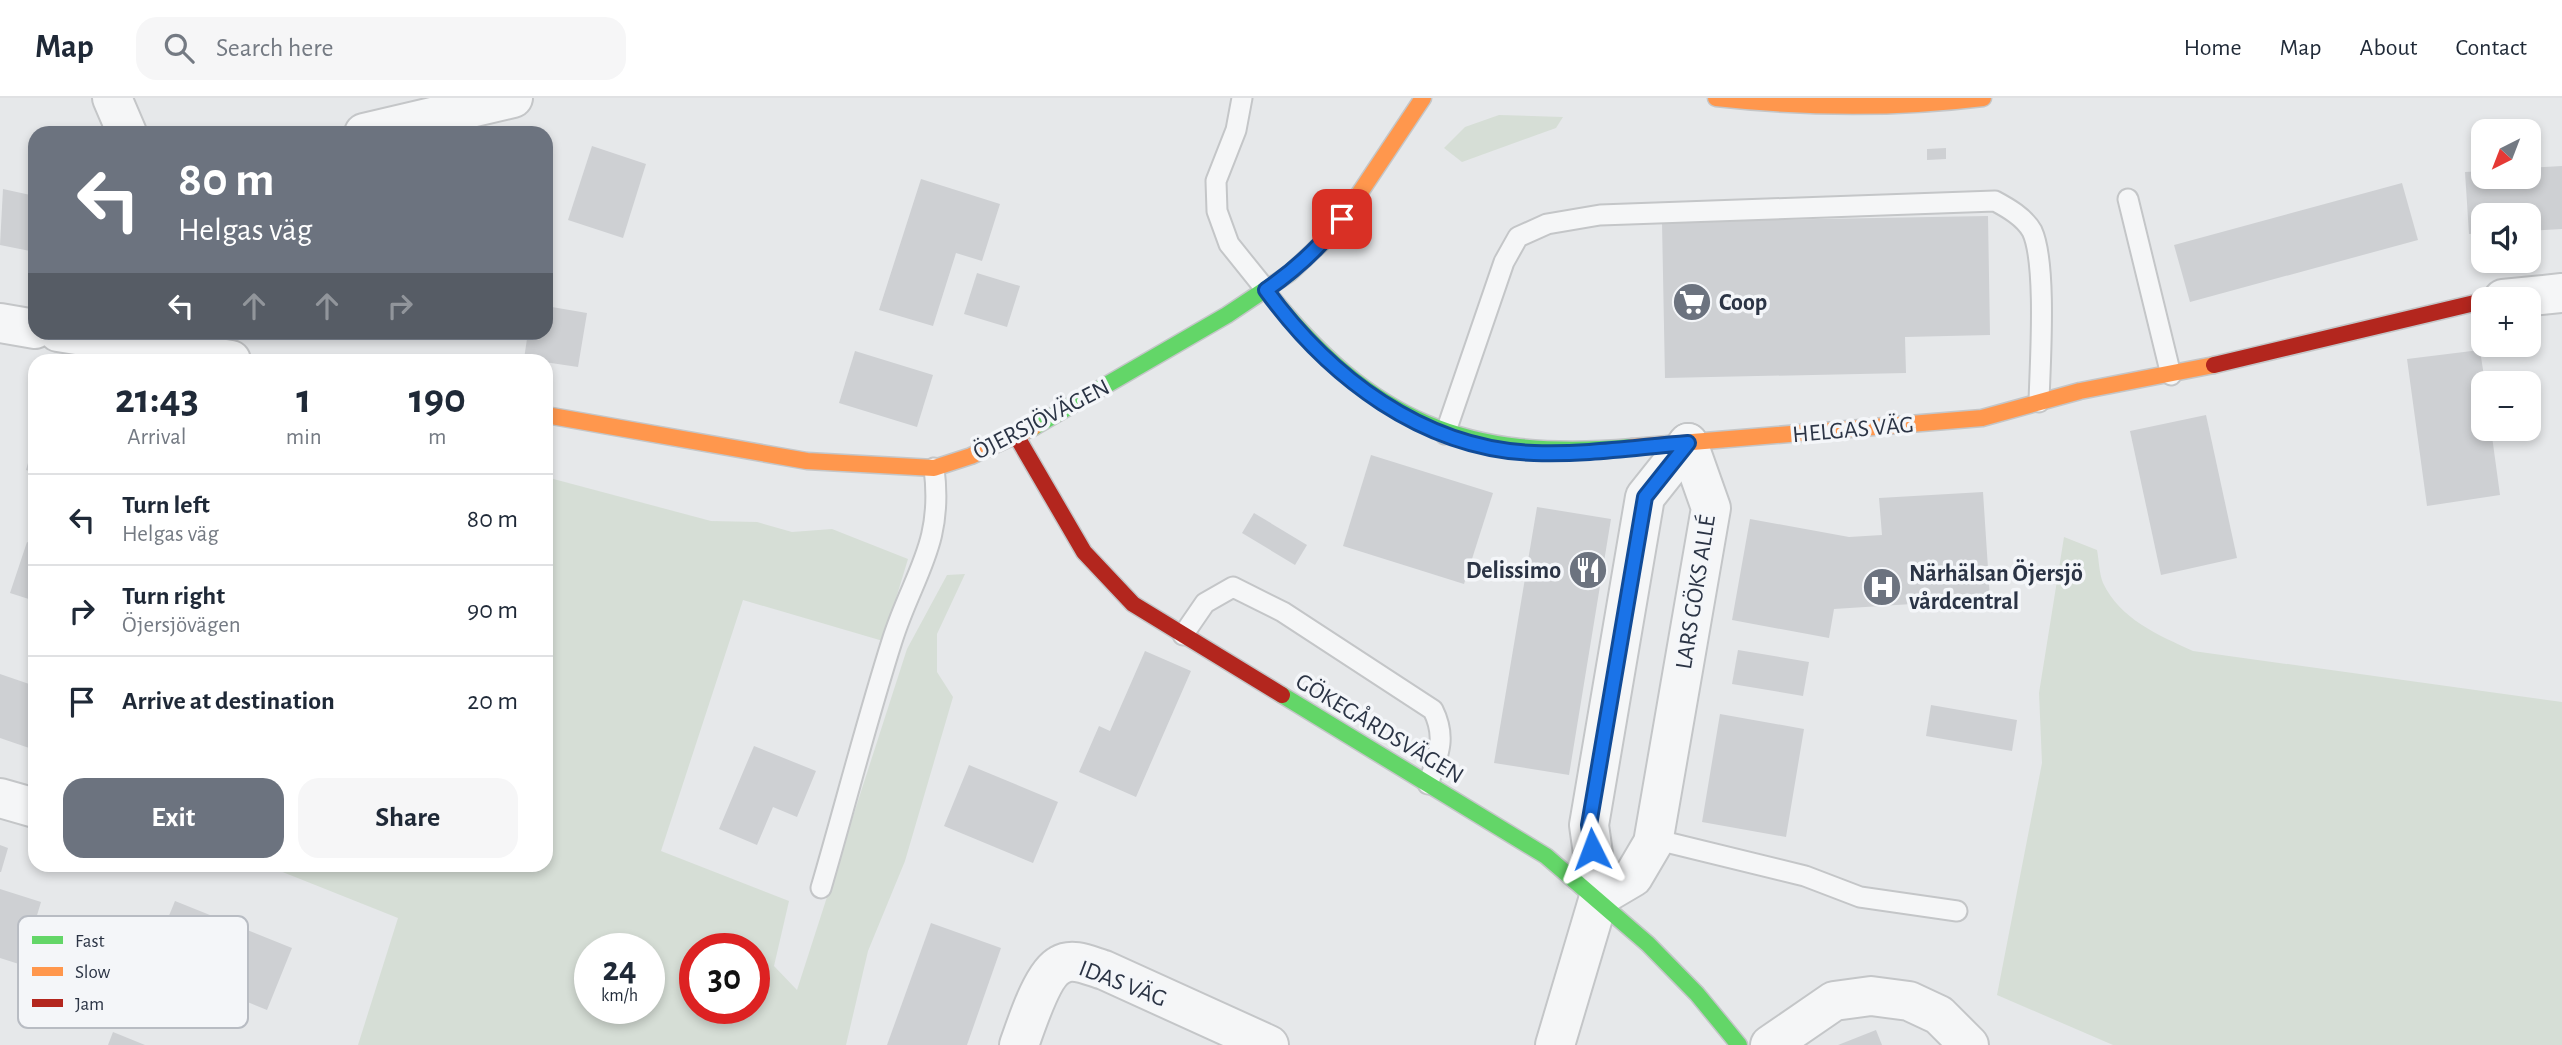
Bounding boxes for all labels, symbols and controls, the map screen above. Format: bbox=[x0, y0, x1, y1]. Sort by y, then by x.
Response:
search box bbox=[136, 17, 626, 80]
icon: search bbox=[160, 29, 198, 67]
text: Map bbox=[35, 31, 94, 64]
text: Search here bbox=[216, 35, 334, 61]
text: Home bbox=[2184, 36, 2242, 60]
text: Map bbox=[2280, 36, 2322, 60]
text: About bbox=[2360, 36, 2417, 60]
text: Contact bbox=[2455, 36, 2527, 60]
north arrow bbox=[2471, 119, 2541, 189]
map controls bbox=[2471, 119, 2541, 441]
icon: left bbox=[63, 154, 154, 245]
text: 80 m bbox=[178, 156, 275, 205]
pin bbox=[1312, 189, 1372, 249]
icon: arrive bbox=[1323, 200, 1361, 238]
button: sound bbox=[2471, 203, 2541, 273]
text: Helgas väg bbox=[178, 214, 312, 246]
supermarket icon: Coop bbox=[1671, 281, 1713, 323]
icon: left bbox=[162, 287, 200, 325]
icon: ahead bbox=[235, 287, 273, 325]
icon: ahead bbox=[308, 287, 346, 325]
icon: right bbox=[381, 287, 419, 325]
button: + bbox=[2471, 287, 2541, 357]
place label: Coop bbox=[1719, 291, 1767, 315]
button: − bbox=[2471, 371, 2541, 441]
street label: ÖJERSJÖVÄGEN bbox=[969, 374, 1114, 465]
text: 21:43 bbox=[115, 378, 199, 420]
text: 1 bbox=[296, 378, 311, 420]
text: 190 bbox=[409, 378, 466, 420]
street label: HELGAS VÄG bbox=[1791, 412, 1915, 447]
text: Arrival bbox=[127, 426, 186, 449]
text: min bbox=[286, 426, 322, 449]
text: m bbox=[428, 426, 446, 449]
text: Turn left bbox=[122, 492, 210, 518]
icon: left bbox=[63, 501, 101, 539]
text: 80 m bbox=[467, 506, 518, 532]
street label: LARS GÖKS ALLÉ bbox=[1670, 513, 1720, 671]
text: Helgas väg bbox=[122, 523, 219, 546]
restaurant icon: Delissimo bbox=[1567, 549, 1609, 591]
place label: Delissimo bbox=[1466, 559, 1561, 583]
place label: Närhälsan Öjersjö vårdcentral bbox=[1909, 559, 2083, 614]
hospital icon: Närhälsan Öjersjö vårdcentral bbox=[1861, 566, 1903, 608]
text: Turn right bbox=[122, 583, 225, 609]
icon: right bbox=[63, 592, 101, 630]
text: 90 m bbox=[467, 597, 518, 623]
text: Öjersjövägen bbox=[122, 614, 241, 637]
street label: GÖKEGÅRDSVÄGEN bbox=[1291, 668, 1469, 788]
icon: arrive bbox=[63, 683, 101, 721]
text: Arrive at destination bbox=[122, 688, 335, 714]
text: 20 m bbox=[467, 688, 518, 714]
button: Exit bbox=[63, 778, 284, 858]
button: Share bbox=[298, 778, 518, 858]
position arrow bbox=[1555, 812, 1629, 886]
legend bbox=[18, 916, 248, 1028]
text: Fast bbox=[75, 932, 105, 951]
speed limit sign: 30 bbox=[679, 933, 770, 1024]
text: 24 bbox=[602, 952, 637, 987]
street label: IDAS VÄG bbox=[1076, 955, 1170, 1012]
text: Slow bbox=[75, 963, 111, 982]
text: km/h bbox=[601, 987, 638, 1005]
text: Jam bbox=[75, 995, 104, 1014]

